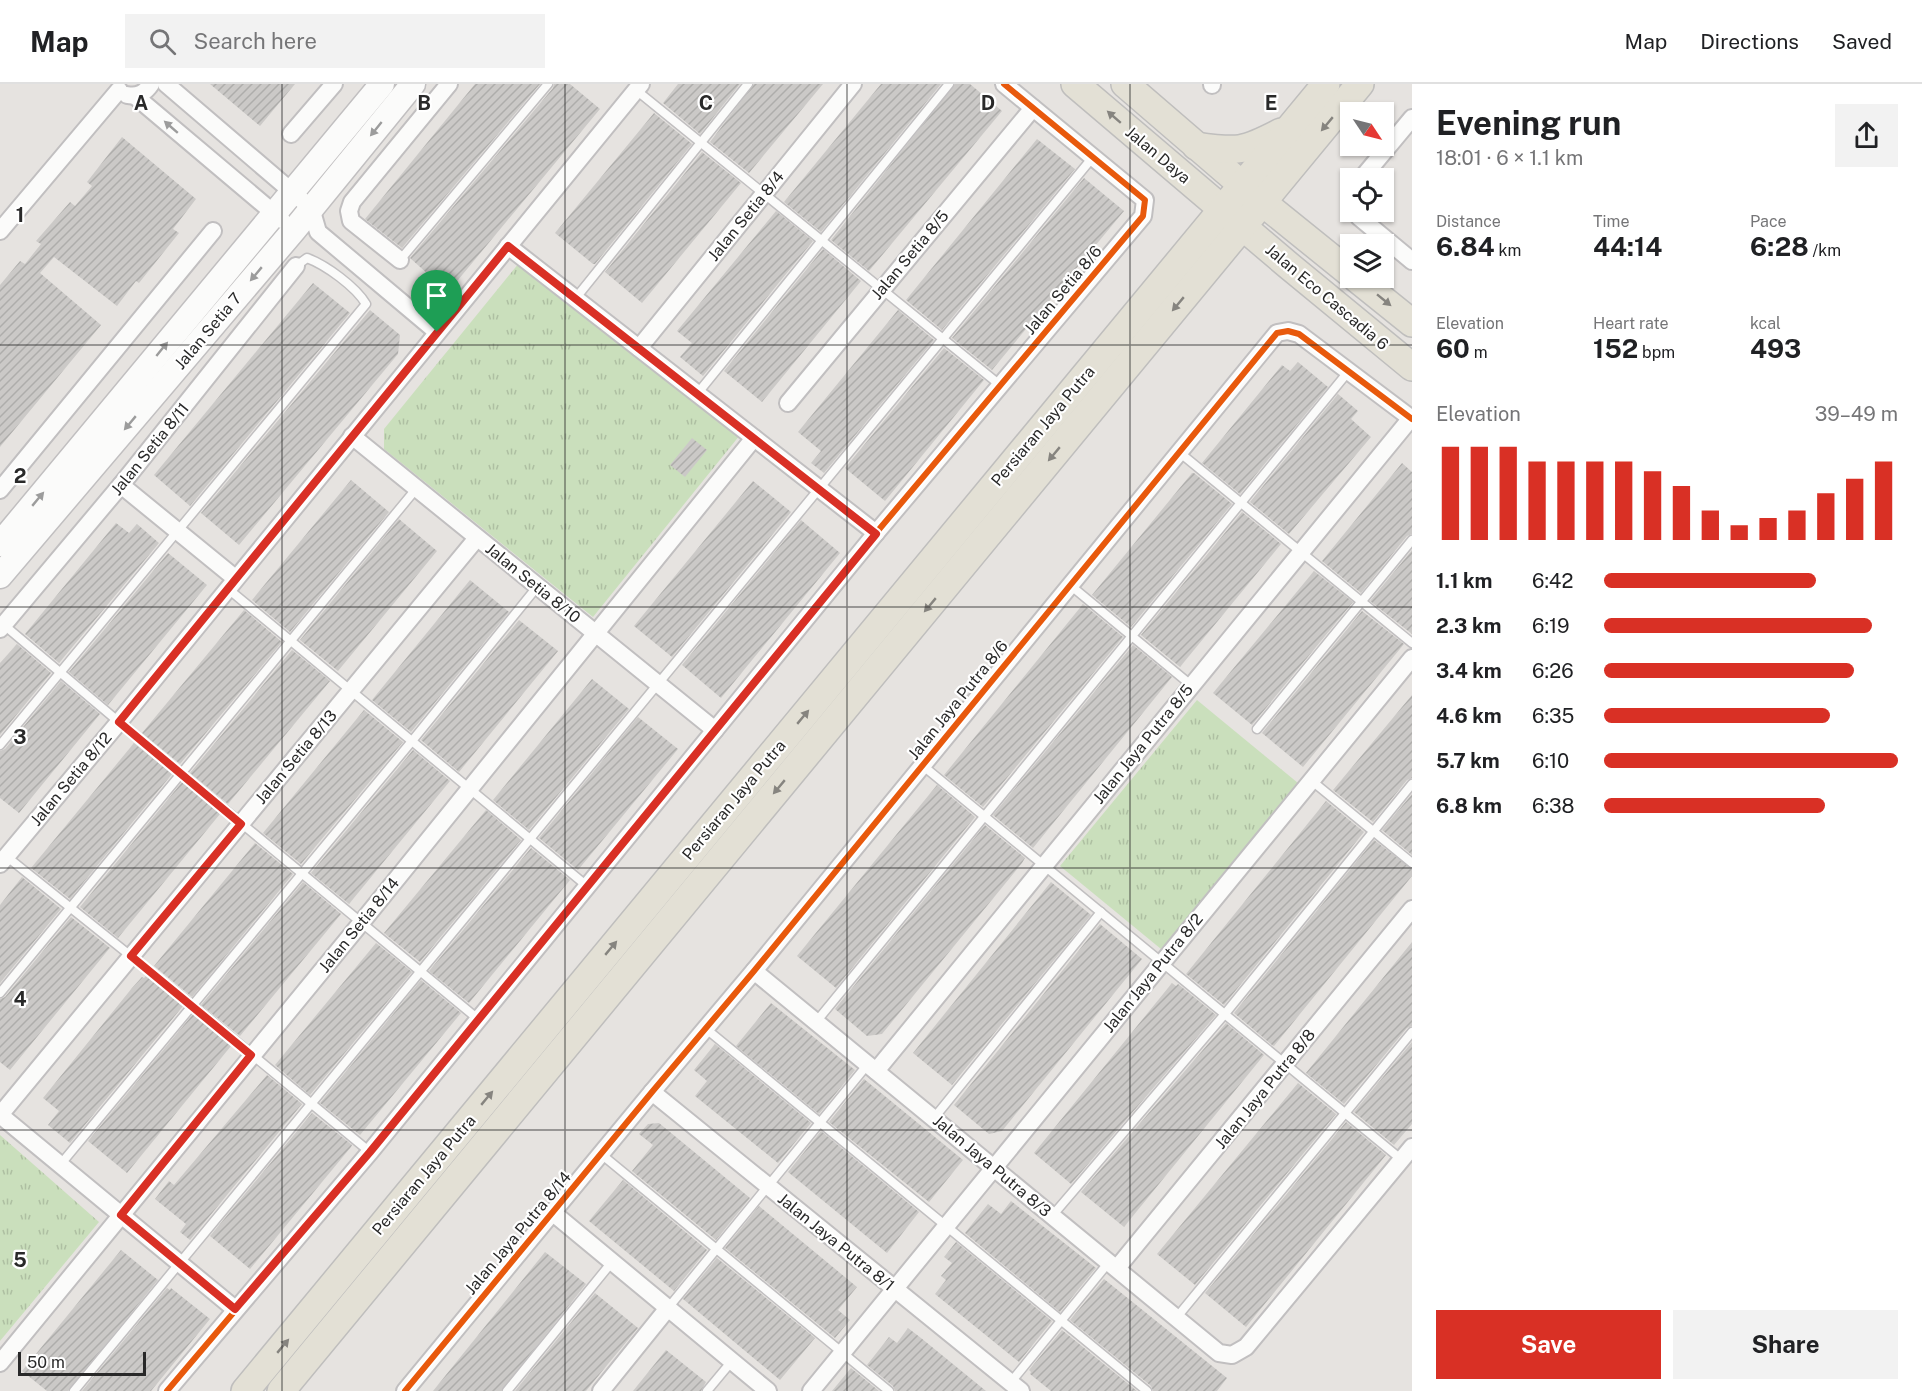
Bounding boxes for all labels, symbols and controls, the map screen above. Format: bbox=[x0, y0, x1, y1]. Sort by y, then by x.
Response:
search box bbox=[125, 14, 545, 68]
text: Map bbox=[30, 25, 89, 58]
icon: search bbox=[146, 25, 179, 58]
text: Search here bbox=[194, 28, 317, 54]
text: Map bbox=[1625, 29, 1667, 54]
text: Directions bbox=[1700, 29, 1799, 54]
text: Saved bbox=[1832, 29, 1892, 54]
text: A bbox=[134, 91, 148, 115]
text: B bbox=[417, 91, 431, 115]
text: C bbox=[699, 91, 713, 115]
text: D bbox=[981, 91, 995, 115]
text: E bbox=[1265, 91, 1277, 115]
north arrow bbox=[1340, 102, 1394, 156]
map controls bbox=[1340, 102, 1394, 288]
text: Evening run bbox=[1436, 104, 1621, 142]
button: share bbox=[1835, 104, 1898, 167]
one-way arrow bbox=[1107, 111, 1122, 124]
one-way arrow bbox=[1321, 116, 1334, 131]
one-way arrow bbox=[164, 121, 179, 134]
one-way arrow bbox=[369, 121, 382, 137]
street label: Jalan Daya bbox=[1122, 122, 1194, 188]
text: 18:01 · 6 × 1.1 km bbox=[1436, 146, 1583, 170]
street label: Jalan Setia 8/4 bbox=[704, 167, 788, 265]
button: locate bbox=[1340, 168, 1394, 222]
text: 1 bbox=[16, 203, 24, 227]
street label: Jalan Setia 8/5 bbox=[867, 207, 953, 303]
text: Distance bbox=[1436, 212, 1501, 231]
text: Time bbox=[1593, 212, 1629, 231]
text: Pace bbox=[1750, 212, 1787, 231]
text: 6.84 bbox=[1436, 231, 1495, 262]
text: 44:14 bbox=[1593, 231, 1662, 262]
text: 6:28 bbox=[1750, 231, 1809, 262]
button: layers bbox=[1340, 234, 1394, 288]
street label: Jalan Eco Cascadia 6 bbox=[1262, 240, 1392, 354]
text: km bbox=[1495, 241, 1521, 260]
text: /km bbox=[1809, 241, 1841, 260]
street label: Jalan Setia 8/6 bbox=[1020, 242, 1106, 338]
one-way arrow bbox=[249, 266, 262, 282]
pin bbox=[411, 270, 462, 332]
icon: arrive bbox=[420, 279, 453, 312]
street label: Jalan Setia 7 bbox=[171, 289, 245, 373]
one-way arrow bbox=[1376, 294, 1392, 307]
one-way arrow bbox=[1172, 296, 1185, 311]
text: Elevation bbox=[1436, 314, 1504, 333]
text: Heart rate bbox=[1593, 314, 1669, 333]
text: kcal bbox=[1750, 314, 1781, 333]
text: 60 bbox=[1436, 333, 1470, 364]
text: 152 bbox=[1593, 333, 1638, 364]
text: 493 bbox=[1750, 333, 1801, 364]
one-way arrow bbox=[155, 342, 168, 357]
text: m bbox=[1470, 343, 1488, 362]
text: bpm bbox=[1638, 343, 1675, 362]
street label: Persiaran Jaya Putra bbox=[987, 362, 1099, 490]
street label: Jalan Setia 8/11 bbox=[107, 399, 193, 499]
text: Elevation bbox=[1436, 402, 1521, 426]
text: 39–49 m bbox=[1815, 402, 1898, 426]
one-way arrow bbox=[123, 415, 136, 431]
one-way arrow bbox=[1047, 446, 1060, 462]
text: 2 bbox=[14, 464, 26, 488]
one-way arrow bbox=[31, 491, 44, 507]
street label: Jalan Setia 8/10 bbox=[482, 539, 584, 627]
text: 1.1 km bbox=[1436, 569, 1493, 593]
text: 6:42 bbox=[1532, 569, 1573, 593]
one-way arrow bbox=[924, 597, 936, 612]
text: 2.3 km bbox=[1436, 614, 1501, 638]
text: 6:19 bbox=[1532, 614, 1570, 638]
street label: Jalan Jaya Putra 8/6 bbox=[904, 636, 1012, 763]
text: 3.4 km bbox=[1436, 659, 1502, 683]
text: 6:26 bbox=[1532, 659, 1574, 683]
street label: Jalan Jaya Putra 8/5 bbox=[1089, 680, 1197, 808]
text: 4.6 km bbox=[1436, 704, 1502, 728]
text: 6:35 bbox=[1532, 704, 1574, 728]
street label: Jalan Setia 8/13 bbox=[251, 706, 341, 808]
one-way arrow bbox=[796, 709, 809, 725]
text: 3 bbox=[13, 725, 27, 749]
street label: Jalan Setia 8/12 bbox=[26, 728, 116, 830]
street label: Persiaran Jaya Putra bbox=[678, 736, 790, 864]
text: 5.7 km bbox=[1436, 749, 1500, 773]
text: 6:10 bbox=[1532, 749, 1569, 773]
one-way arrow bbox=[772, 779, 785, 795]
text: 6.8 km bbox=[1436, 794, 1502, 818]
text: 6:38 bbox=[1532, 794, 1574, 818]
street label: Jalan Setia 8/14 bbox=[315, 874, 403, 976]
street label: Jalan Jaya Putra 8/2 bbox=[1099, 910, 1207, 1036]
one-way arrow bbox=[605, 940, 618, 956]
text: 4 bbox=[13, 987, 27, 1011]
street label: Jalan Jaya Putra 8/8 bbox=[1211, 1025, 1319, 1153]
one-way arrow bbox=[481, 1091, 493, 1106]
street label: Persiaran Jaya Putra bbox=[368, 1111, 480, 1239]
street label: Jalan Jaya Putra 8/3 bbox=[929, 1111, 1055, 1221]
street label: Jalan Jaya Putra 8/14 bbox=[461, 1168, 575, 1298]
street label: Jalan Jaya Putra 8/1 bbox=[774, 1189, 898, 1295]
text: 5 bbox=[13, 1248, 27, 1272]
button: Save bbox=[1436, 1310, 1661, 1379]
button: Share bbox=[1673, 1310, 1898, 1379]
one-way arrow bbox=[276, 1338, 289, 1354]
scale bar bbox=[18, 1349, 146, 1376]
text: 50 m bbox=[27, 1353, 65, 1372]

